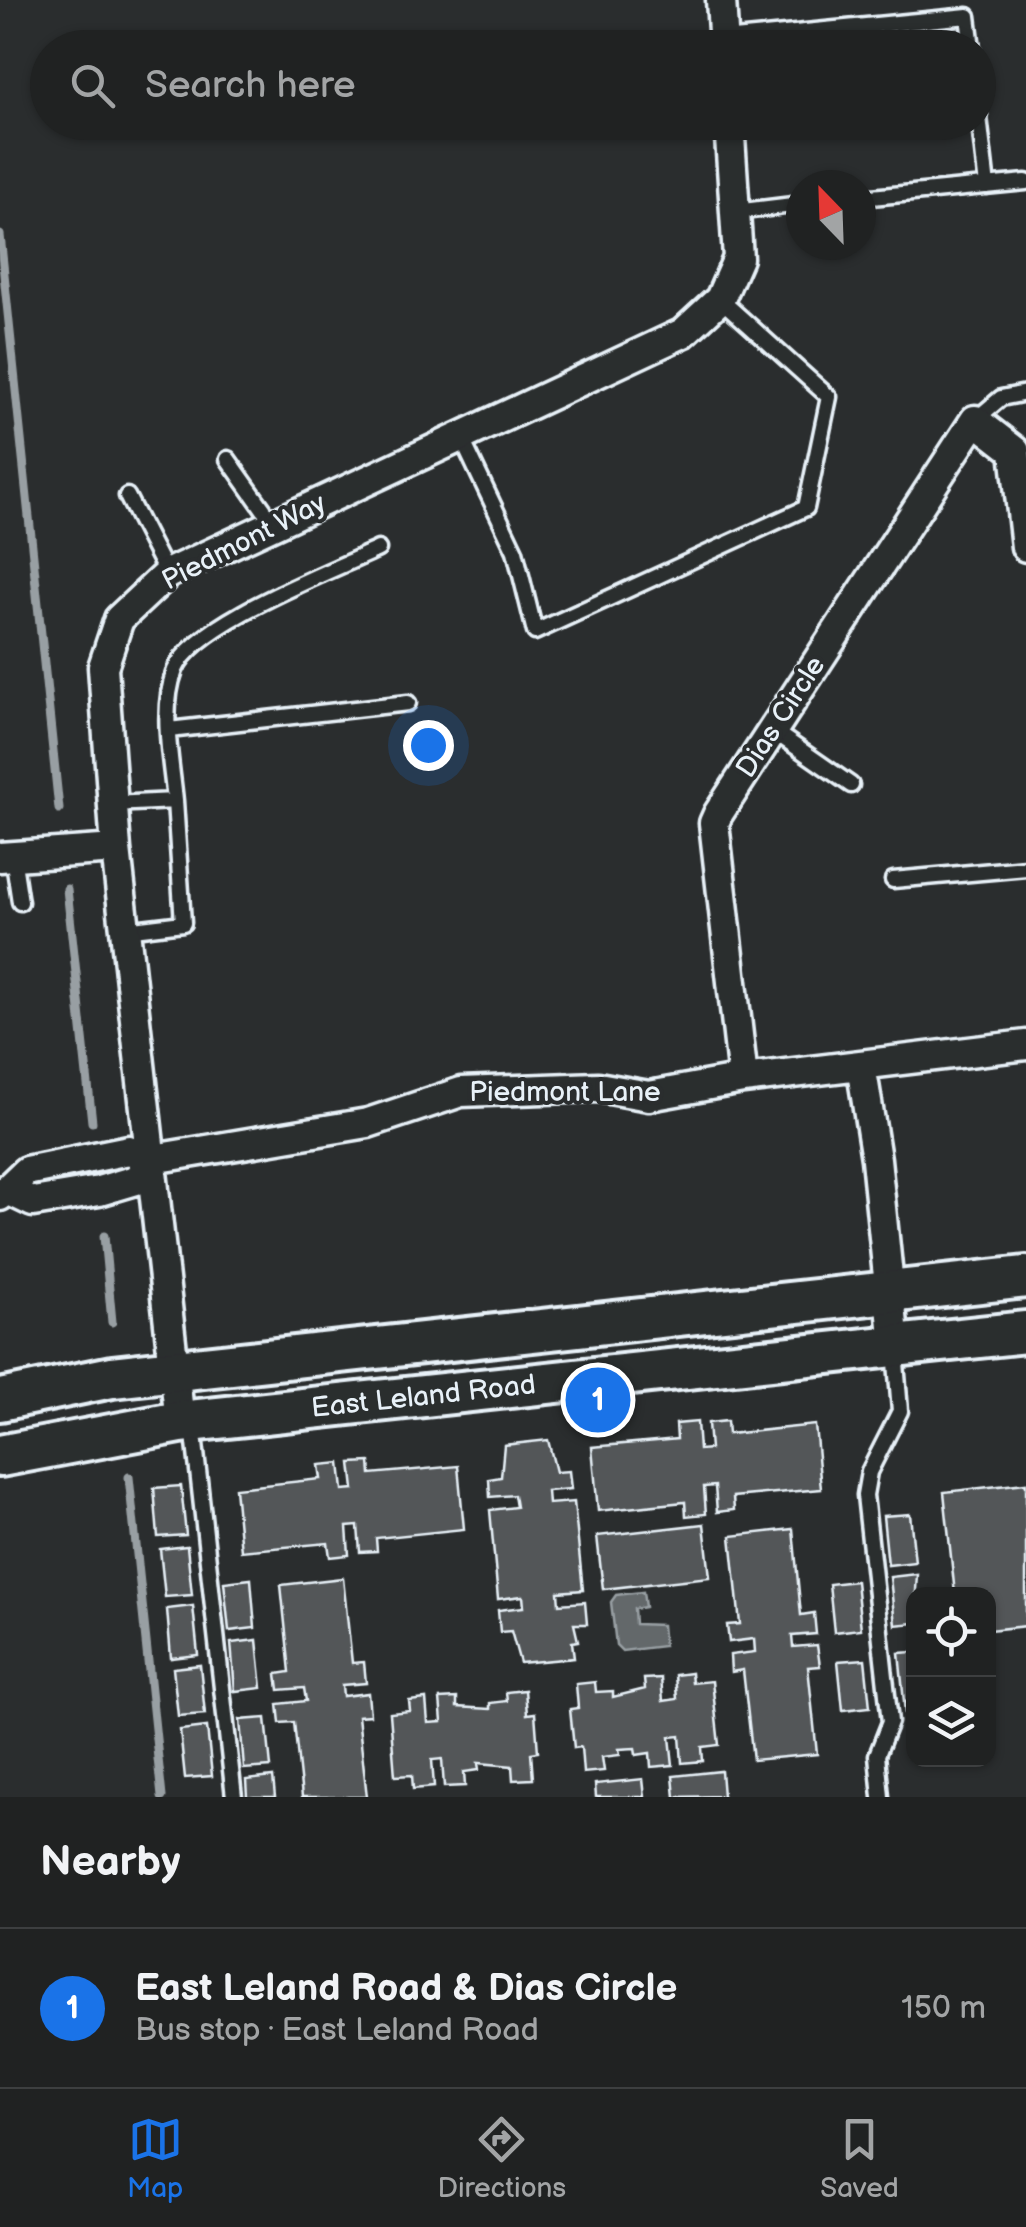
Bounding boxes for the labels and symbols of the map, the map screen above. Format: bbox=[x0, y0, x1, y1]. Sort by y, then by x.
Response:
north arrow bbox=[786, 170, 876, 260]
street label: Piedmont Way bbox=[157, 486, 332, 597]
street label: Dias Circle bbox=[730, 650, 832, 784]
your location bbox=[403, 720, 454, 771]
street label: Piedmont Lane bbox=[469, 1076, 661, 1109]
pin: 1 bbox=[566, 1362, 630, 1438]
street label: East Leland Road bbox=[310, 1368, 537, 1424]

